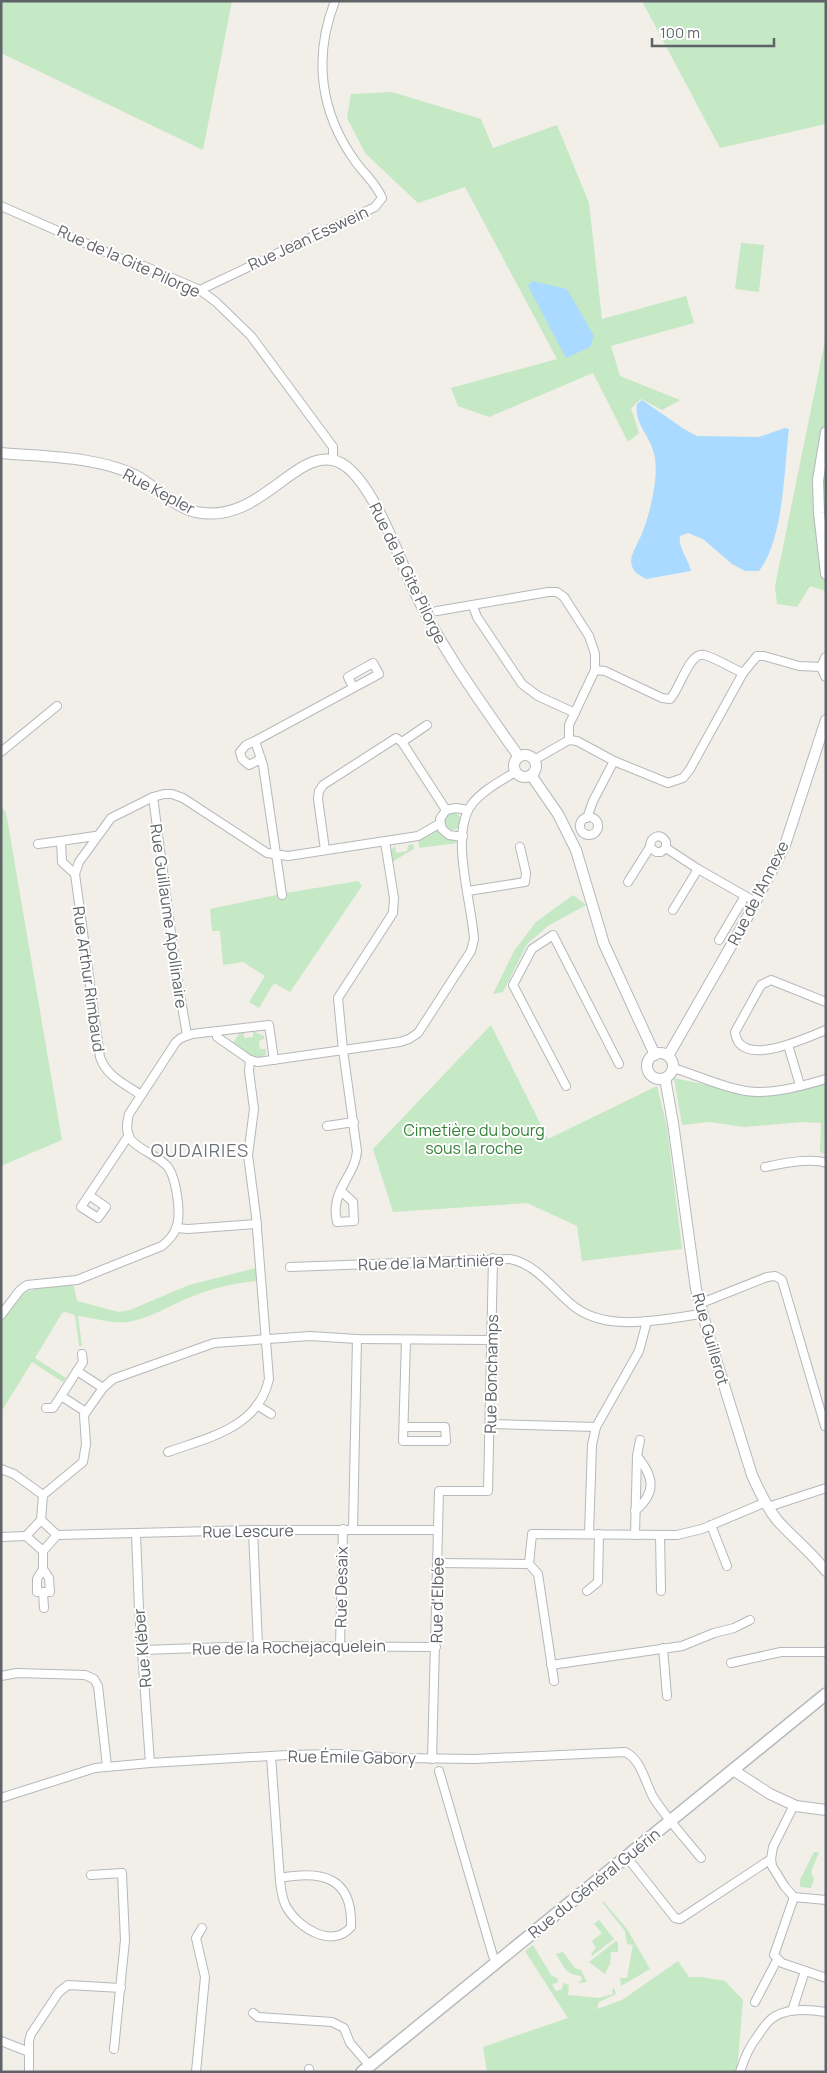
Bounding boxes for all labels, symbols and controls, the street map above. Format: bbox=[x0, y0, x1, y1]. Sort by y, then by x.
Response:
scale bar bbox=[652, 15, 774, 47]
text: 100 m bbox=[660, 22, 700, 43]
street label: Rue Jean Esswein bbox=[244, 200, 372, 276]
street label: Rue de la Gite Pilorge bbox=[54, 220, 204, 302]
street label: Rue Kepler bbox=[119, 463, 199, 519]
street label: Rue de la Gite Pilorge bbox=[364, 499, 452, 647]
street label: Rue Guillaume Apollinaire bbox=[145, 822, 193, 1010]
street label: Rue de l'Annexe bbox=[722, 837, 794, 949]
street label: Rue Arthur Rimbaud bbox=[68, 905, 110, 1053]
park label: Cimetière du bourg sous la roche bbox=[403, 1119, 545, 1159]
district label: OUDAIRIES bbox=[151, 1138, 249, 1162]
street label: Rue de la Martinière bbox=[358, 1248, 504, 1276]
street label: Rue Guillerot bbox=[687, 1290, 735, 1388]
street label: Rue Bonchamps bbox=[479, 1314, 503, 1434]
street label: Rue Lescure bbox=[202, 1519, 294, 1543]
street label: Rue Desaix bbox=[329, 1545, 353, 1628]
street label: Rue d'Elbée bbox=[425, 1557, 449, 1643]
street label: Rue Kléber bbox=[128, 1607, 156, 1688]
street label: Rue de la Rochejacquelein bbox=[192, 1634, 386, 1660]
street label: Rue Émile Gabory bbox=[288, 1745, 417, 1769]
street label: Rue du Général Guérin bbox=[523, 1823, 665, 1943]

